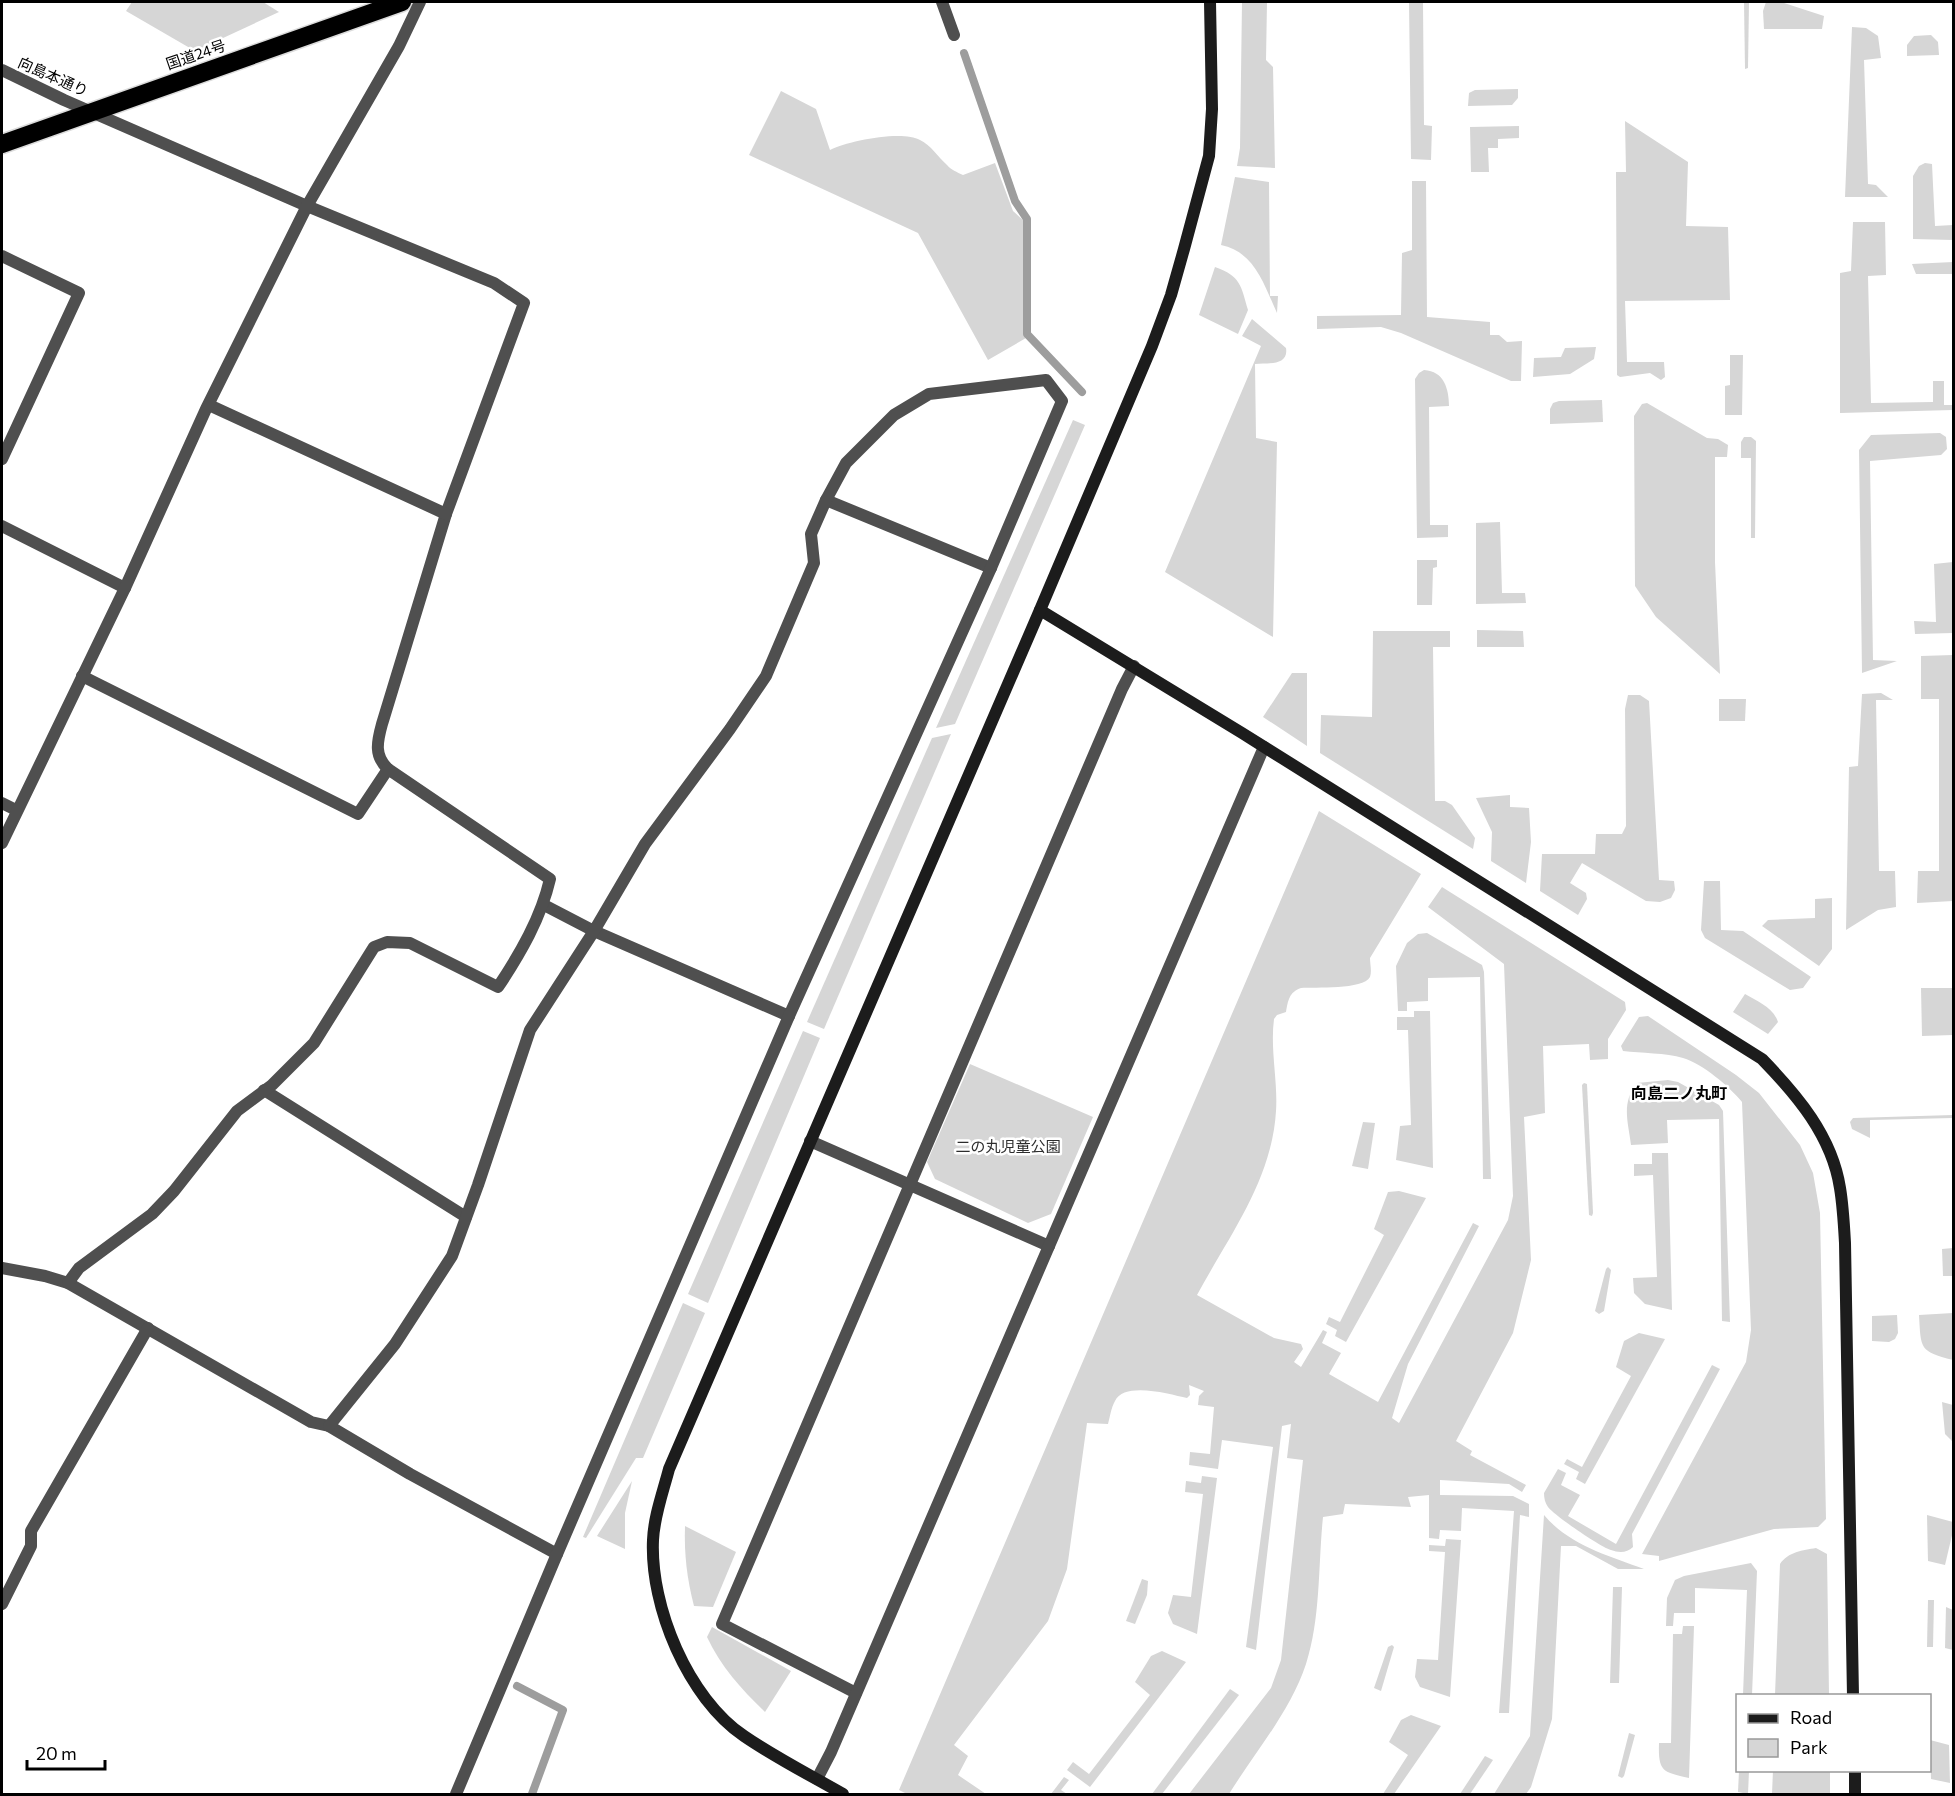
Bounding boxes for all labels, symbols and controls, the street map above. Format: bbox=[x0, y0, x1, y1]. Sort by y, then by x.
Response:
street label: 国道24号 bbox=[163, 35, 228, 73]
street label: 向島本通り bbox=[15, 53, 91, 100]
district label: 向島二ノ丸町 bbox=[1631, 1083, 1727, 1102]
park label: 二の丸児童公園 bbox=[955, 1137, 1061, 1155]
legend bbox=[1736, 1694, 1931, 1772]
text: Road bbox=[1790, 1706, 1832, 1728]
scale bar bbox=[27, 1733, 105, 1771]
text: Park bbox=[1790, 1736, 1828, 1758]
text: 20 m bbox=[36, 1742, 77, 1764]

